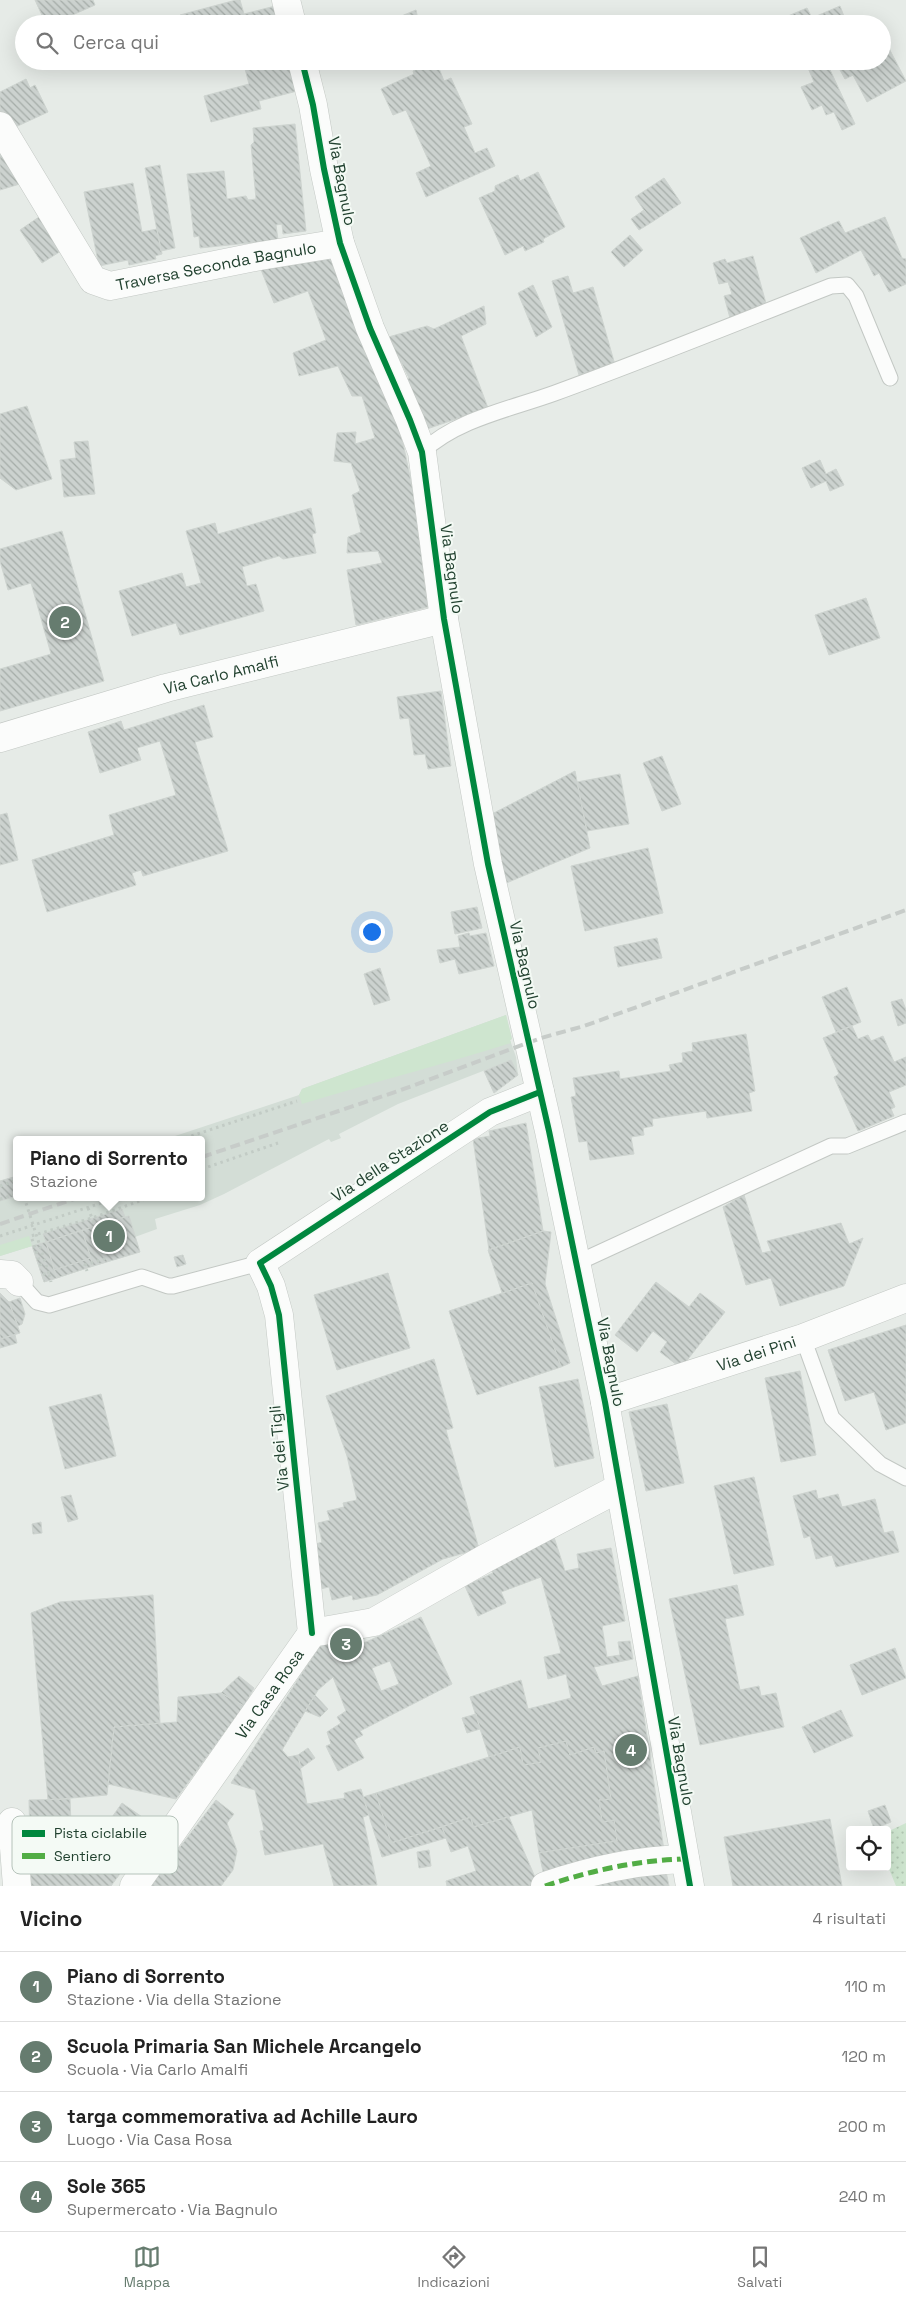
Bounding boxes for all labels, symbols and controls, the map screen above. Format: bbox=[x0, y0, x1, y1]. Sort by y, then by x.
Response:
search box bbox=[15, 15, 891, 70]
icon: search bbox=[33, 29, 61, 57]
text: Cerca qui bbox=[73, 30, 159, 55]
street label: Via Bagnulo bbox=[323, 135, 361, 227]
street label: Traversa Seconda Bagnulo bbox=[114, 237, 318, 295]
street label: Via Bagnulo bbox=[435, 523, 469, 615]
pin: 2 bbox=[49, 603, 81, 641]
street label: Via Carlo Amalfi bbox=[161, 650, 281, 699]
your location bbox=[359, 919, 385, 945]
street label: Via Bagnulo bbox=[505, 919, 545, 1011]
street label: Via della Stazione bbox=[327, 1115, 453, 1207]
popup bbox=[13, 1136, 205, 1201]
text: Piano di Sorrento bbox=[30, 1146, 188, 1171]
text: Stazione bbox=[30, 1171, 98, 1192]
pin: 1 bbox=[93, 1217, 125, 1255]
street label: Via Bagnulo bbox=[592, 1316, 630, 1408]
street label: Via dei Pini bbox=[714, 1330, 799, 1376]
street label: Via dei Tigli bbox=[264, 1404, 294, 1492]
pin: 3 bbox=[330, 1625, 362, 1663]
street label: Via Casa Rosa bbox=[230, 1644, 308, 1743]
street label: Via Bagnulo bbox=[663, 1715, 699, 1807]
pin: 4 bbox=[615, 1731, 647, 1769]
legend bbox=[12, 1816, 178, 1874]
text: Pista ciclabile bbox=[54, 1824, 147, 1842]
map controls bbox=[846, 1826, 891, 1871]
button: locate bbox=[846, 1826, 891, 1871]
text: Sentiero bbox=[54, 1847, 111, 1865]
text: Vicino bbox=[20, 1905, 82, 1932]
text: 4 risultati bbox=[813, 1908, 886, 1929]
text: Piano di Sorrento bbox=[67, 1964, 225, 1989]
text: 1 bbox=[32, 1976, 40, 1997]
text: 110 m bbox=[844, 1976, 886, 1997]
text: Stazione · Via della Stazione bbox=[67, 1989, 282, 2010]
text: Scuola Primaria San Michele Arcangelo bbox=[67, 2034, 422, 2059]
text: 2 bbox=[31, 2046, 41, 2067]
text: 120 m bbox=[842, 2046, 886, 2067]
text: Scuola · Via Carlo Amalfi bbox=[67, 2059, 248, 2080]
text: targa commemorativa ad Achille Lauro bbox=[67, 2104, 418, 2129]
text: 3 bbox=[31, 2116, 41, 2137]
text: 200 m bbox=[838, 2116, 886, 2137]
text: Luogo · Via Casa Rosa bbox=[67, 2129, 232, 2150]
text: Sole 365 bbox=[67, 2174, 146, 2199]
text: 4 bbox=[31, 2186, 41, 2207]
text: 240 m bbox=[839, 2186, 886, 2207]
text: Supermercato · Via Bagnulo bbox=[67, 2199, 278, 2220]
tab: Mappa bbox=[124, 2243, 170, 2291]
tab: Indicazioni bbox=[418, 2243, 490, 2291]
tab: Salvati bbox=[737, 2243, 782, 2291]

